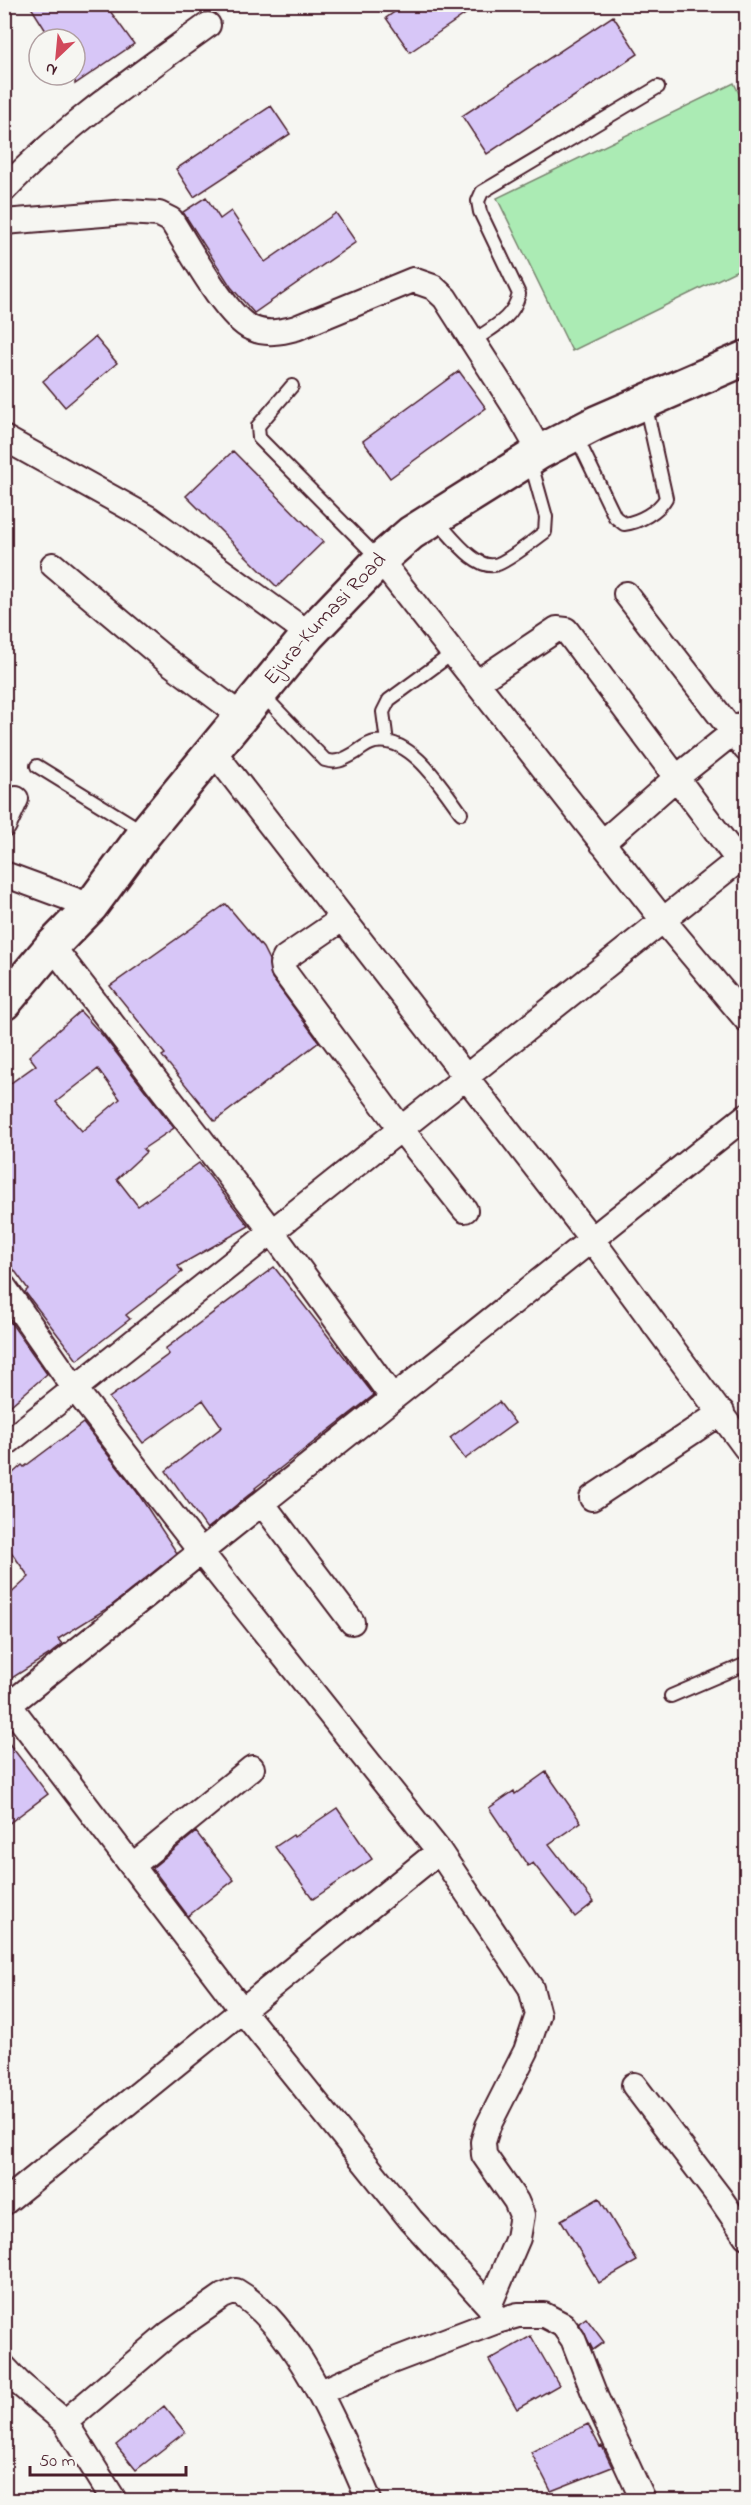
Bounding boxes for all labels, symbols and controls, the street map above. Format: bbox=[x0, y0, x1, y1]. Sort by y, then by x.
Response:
north arrow bbox=[27, 27, 87, 87]
text: N bbox=[41, 55, 61, 82]
street label: Ejura-Kumasi Road bbox=[257, 546, 394, 692]
scale bar bbox=[30, 2439, 186, 2477]
text: 50 m bbox=[39, 2449, 76, 2475]

